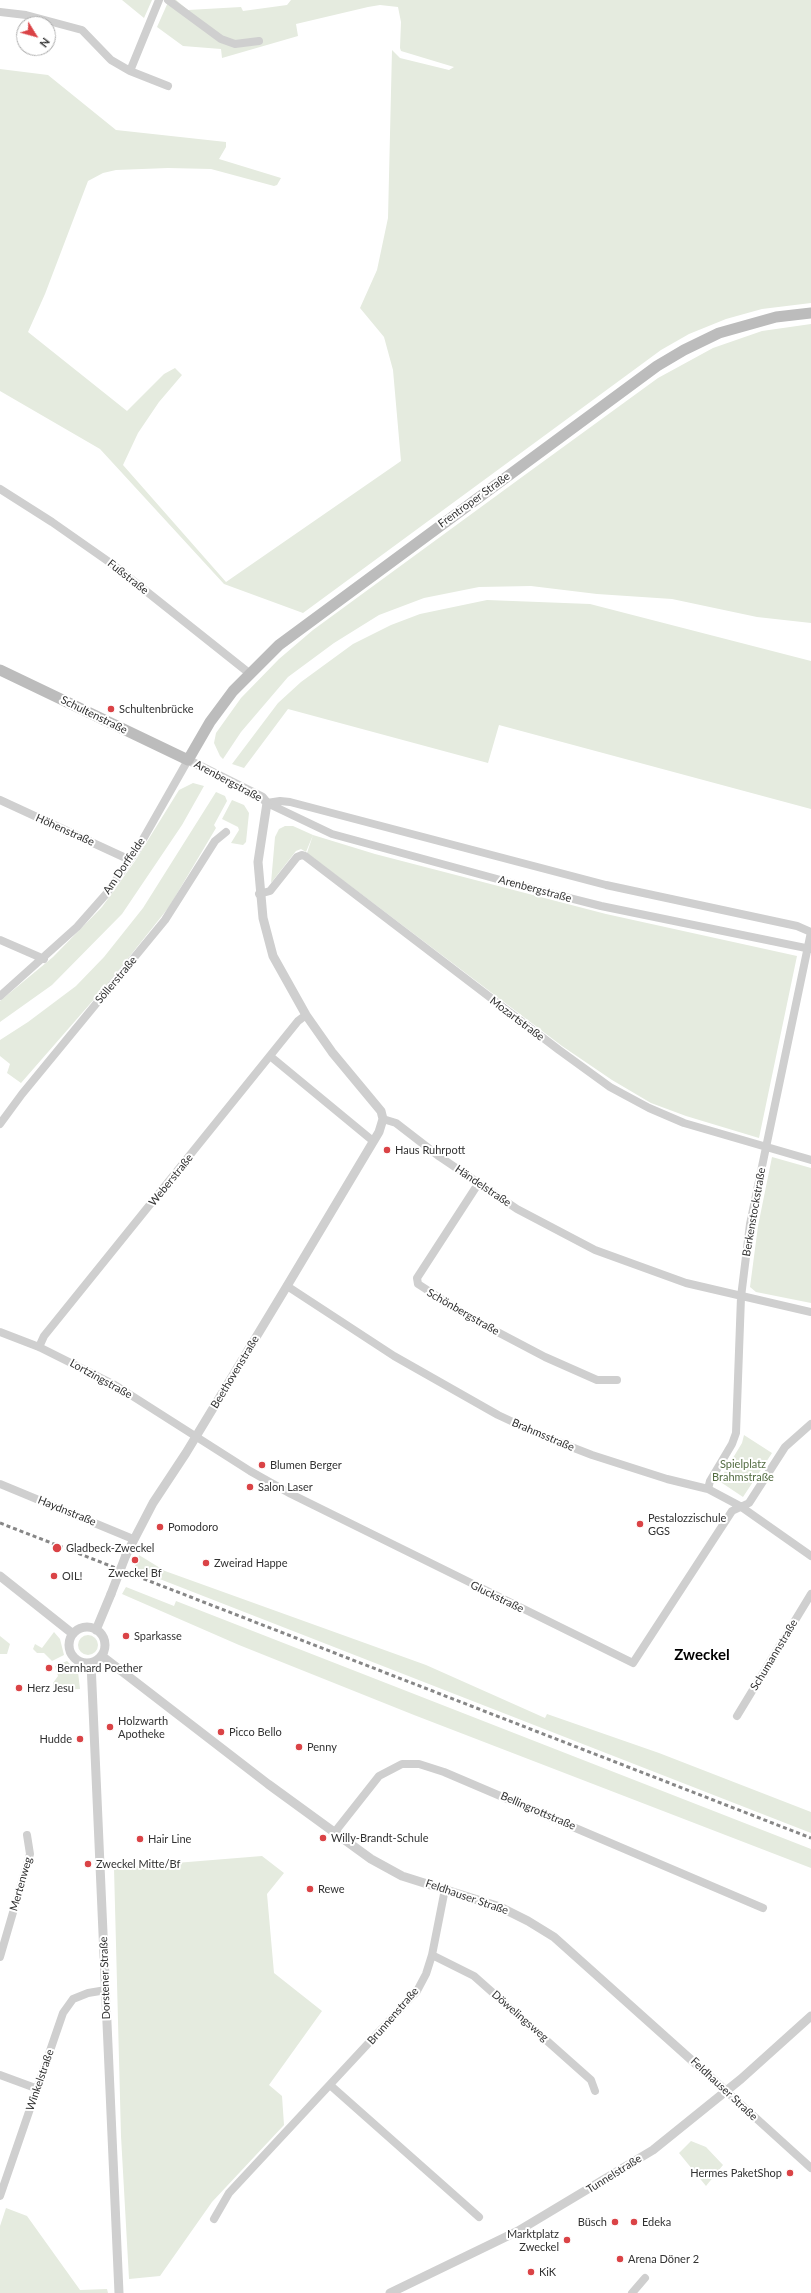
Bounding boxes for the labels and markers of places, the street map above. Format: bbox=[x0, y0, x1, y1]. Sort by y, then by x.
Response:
place label: Schultenbrücke bbox=[119, 702, 194, 716]
marker: Schultenbrücke bbox=[106, 704, 116, 714]
place label: Haus Ruhrpott bbox=[395, 1143, 465, 1157]
marker: Haus Ruhrpott bbox=[382, 1145, 392, 1155]
place label: Blumen Berger bbox=[270, 1458, 342, 1472]
marker: Blumen Berger bbox=[257, 1460, 267, 1470]
place label: Salon Laser bbox=[258, 1480, 313, 1494]
marker: Salon Laser bbox=[245, 1482, 255, 1492]
place label: Pestalozzischule GGS bbox=[648, 1511, 726, 1537]
marker: Pestalozzischule GGS bbox=[635, 1519, 645, 1529]
place label: Pomodoro bbox=[168, 1520, 218, 1534]
marker: Pomodoro bbox=[155, 1522, 165, 1532]
place label: Gladbeck-Zweckel bbox=[66, 1541, 154, 1555]
marker: Gladbeck-Zweckel bbox=[51, 1542, 63, 1554]
marker: Zweckel Bf bbox=[130, 1555, 140, 1565]
place label: Zweirad Happe bbox=[214, 1556, 288, 1570]
marker: Zweirad Happe bbox=[201, 1558, 211, 1568]
place label: Zweckel Bf bbox=[108, 1566, 162, 1580]
place label: OIL! bbox=[62, 1569, 82, 1583]
marker: OIL! bbox=[49, 1571, 59, 1581]
place label: Sparkasse bbox=[134, 1629, 182, 1643]
marker: Sparkasse bbox=[121, 1631, 131, 1641]
place label: Bernhard Poether bbox=[57, 1661, 143, 1675]
marker: Bernhard Poether bbox=[44, 1663, 54, 1673]
place label: Herz Jesu bbox=[27, 1681, 74, 1695]
marker: Herz Jesu bbox=[14, 1683, 24, 1693]
place label: Holzwarth Apotheke bbox=[118, 1714, 168, 1740]
marker: Holzwarth Apotheke bbox=[105, 1722, 115, 1732]
place label: Picco Bello bbox=[229, 1725, 282, 1739]
marker: Picco Bello bbox=[216, 1727, 226, 1737]
place label: Hudde bbox=[39, 1732, 72, 1746]
marker: Hudde bbox=[75, 1734, 85, 1744]
place label: Penny bbox=[307, 1740, 337, 1754]
marker: Penny bbox=[294, 1742, 304, 1752]
place label: Willy-Brandt-Schule bbox=[331, 1831, 429, 1845]
place label: Hair Line bbox=[148, 1832, 191, 1846]
marker: Willy-Brandt-Schule bbox=[318, 1833, 328, 1843]
marker: Hair Line bbox=[135, 1834, 145, 1844]
place label: Zweckel Mitte/Bf bbox=[96, 1857, 180, 1871]
marker: Zweckel Mitte/Bf bbox=[83, 1859, 93, 1869]
place label: Rewe bbox=[318, 1882, 345, 1896]
marker: Rewe bbox=[305, 1884, 315, 1894]
place label: Hermes PaketShop bbox=[690, 2166, 782, 2180]
marker: Hermes PaketShop bbox=[785, 2168, 795, 2178]
place label: Büsch bbox=[578, 2215, 607, 2229]
place label: Edeka bbox=[642, 2215, 671, 2229]
marker: Büsch bbox=[610, 2217, 620, 2227]
marker: Edeka bbox=[629, 2217, 639, 2227]
place label: Marktplatz Zweckel bbox=[507, 2227, 559, 2253]
marker: Marktplatz Zweckel bbox=[562, 2235, 572, 2245]
place label: Arena Döner 2 bbox=[628, 2252, 699, 2266]
marker: Arena Döner 2 bbox=[615, 2254, 625, 2264]
place label: KiK bbox=[539, 2265, 556, 2279]
marker: KiK bbox=[526, 2267, 536, 2277]

